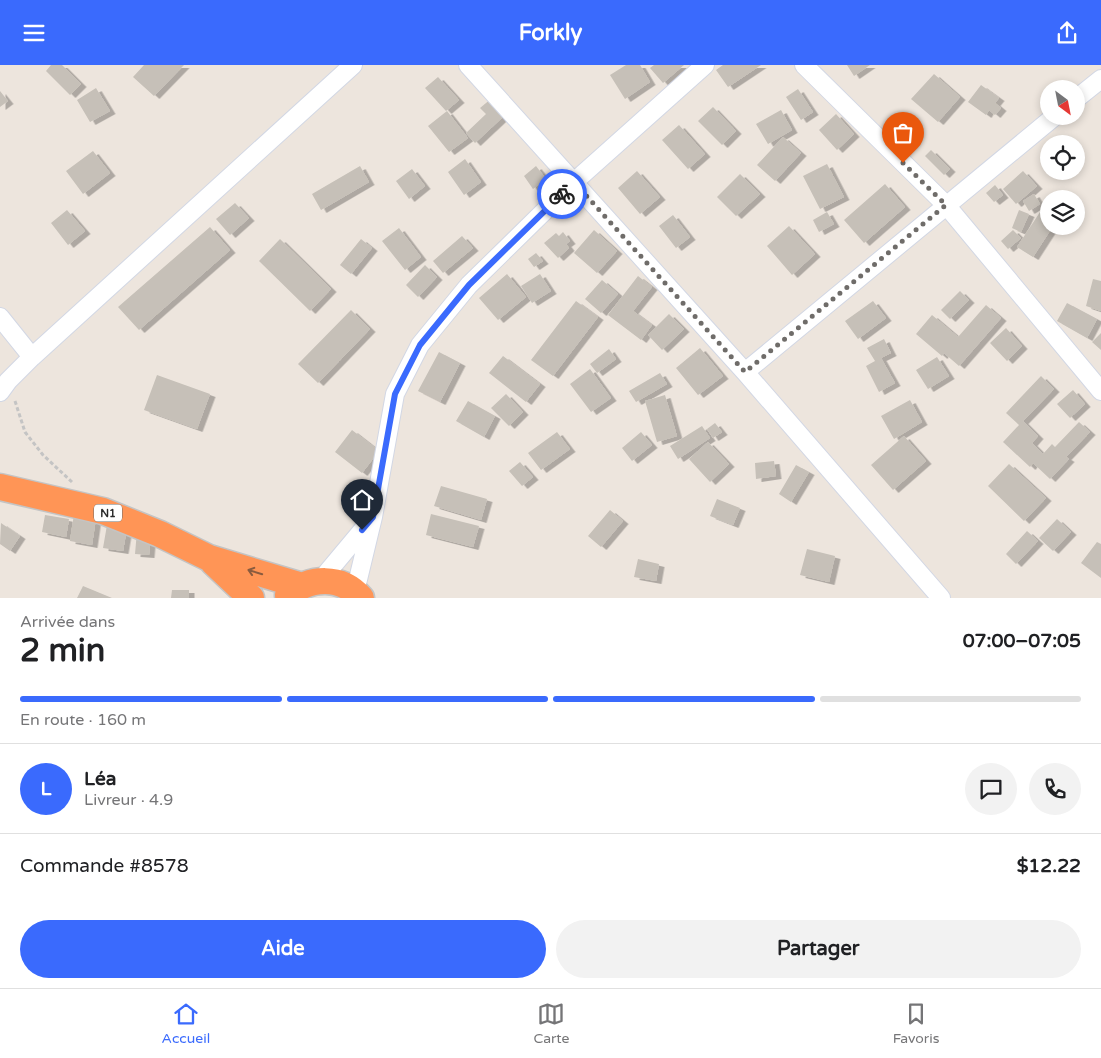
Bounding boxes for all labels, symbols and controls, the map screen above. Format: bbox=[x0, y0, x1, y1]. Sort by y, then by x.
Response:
icon: menu bbox=[20, 19, 48, 47]
icon: share bbox=[1053, 19, 1081, 47]
text: Forkly bbox=[519, 20, 582, 46]
north arrow bbox=[1040, 80, 1085, 125]
map controls bbox=[1040, 80, 1085, 235]
pin bbox=[882, 112, 924, 163]
icon: bag bbox=[889, 119, 917, 147]
button: locate bbox=[1040, 135, 1085, 180]
courier bbox=[537, 169, 587, 219]
icon: bike bbox=[548, 180, 576, 208]
button: layers bbox=[1040, 190, 1085, 235]
pin bbox=[341, 479, 383, 530]
icon: home bbox=[348, 486, 376, 514]
road number: N1 bbox=[94, 504, 122, 521]
one-way arrow bbox=[248, 566, 264, 576]
text: Arrivée dans bbox=[20, 612, 115, 632]
text: 07:00–07:05 bbox=[963, 630, 1081, 652]
text: 2 min bbox=[20, 632, 105, 670]
text: En route · 160 m bbox=[20, 710, 146, 730]
button: chat bbox=[965, 763, 1017, 815]
button: phone bbox=[1029, 763, 1081, 815]
text: Léa bbox=[84, 768, 116, 790]
text: L bbox=[41, 778, 51, 800]
text: Livreur · 4.9 bbox=[84, 790, 173, 810]
text: Commande #8578 bbox=[20, 855, 189, 877]
text: $12.22 bbox=[1017, 855, 1081, 877]
button: Aide bbox=[20, 920, 546, 978]
button: Partager bbox=[556, 920, 1081, 978]
tab: Accueil bbox=[162, 1000, 210, 1047]
tab: Carte bbox=[533, 1000, 570, 1047]
tab: Favoris bbox=[893, 1000, 939, 1047]

